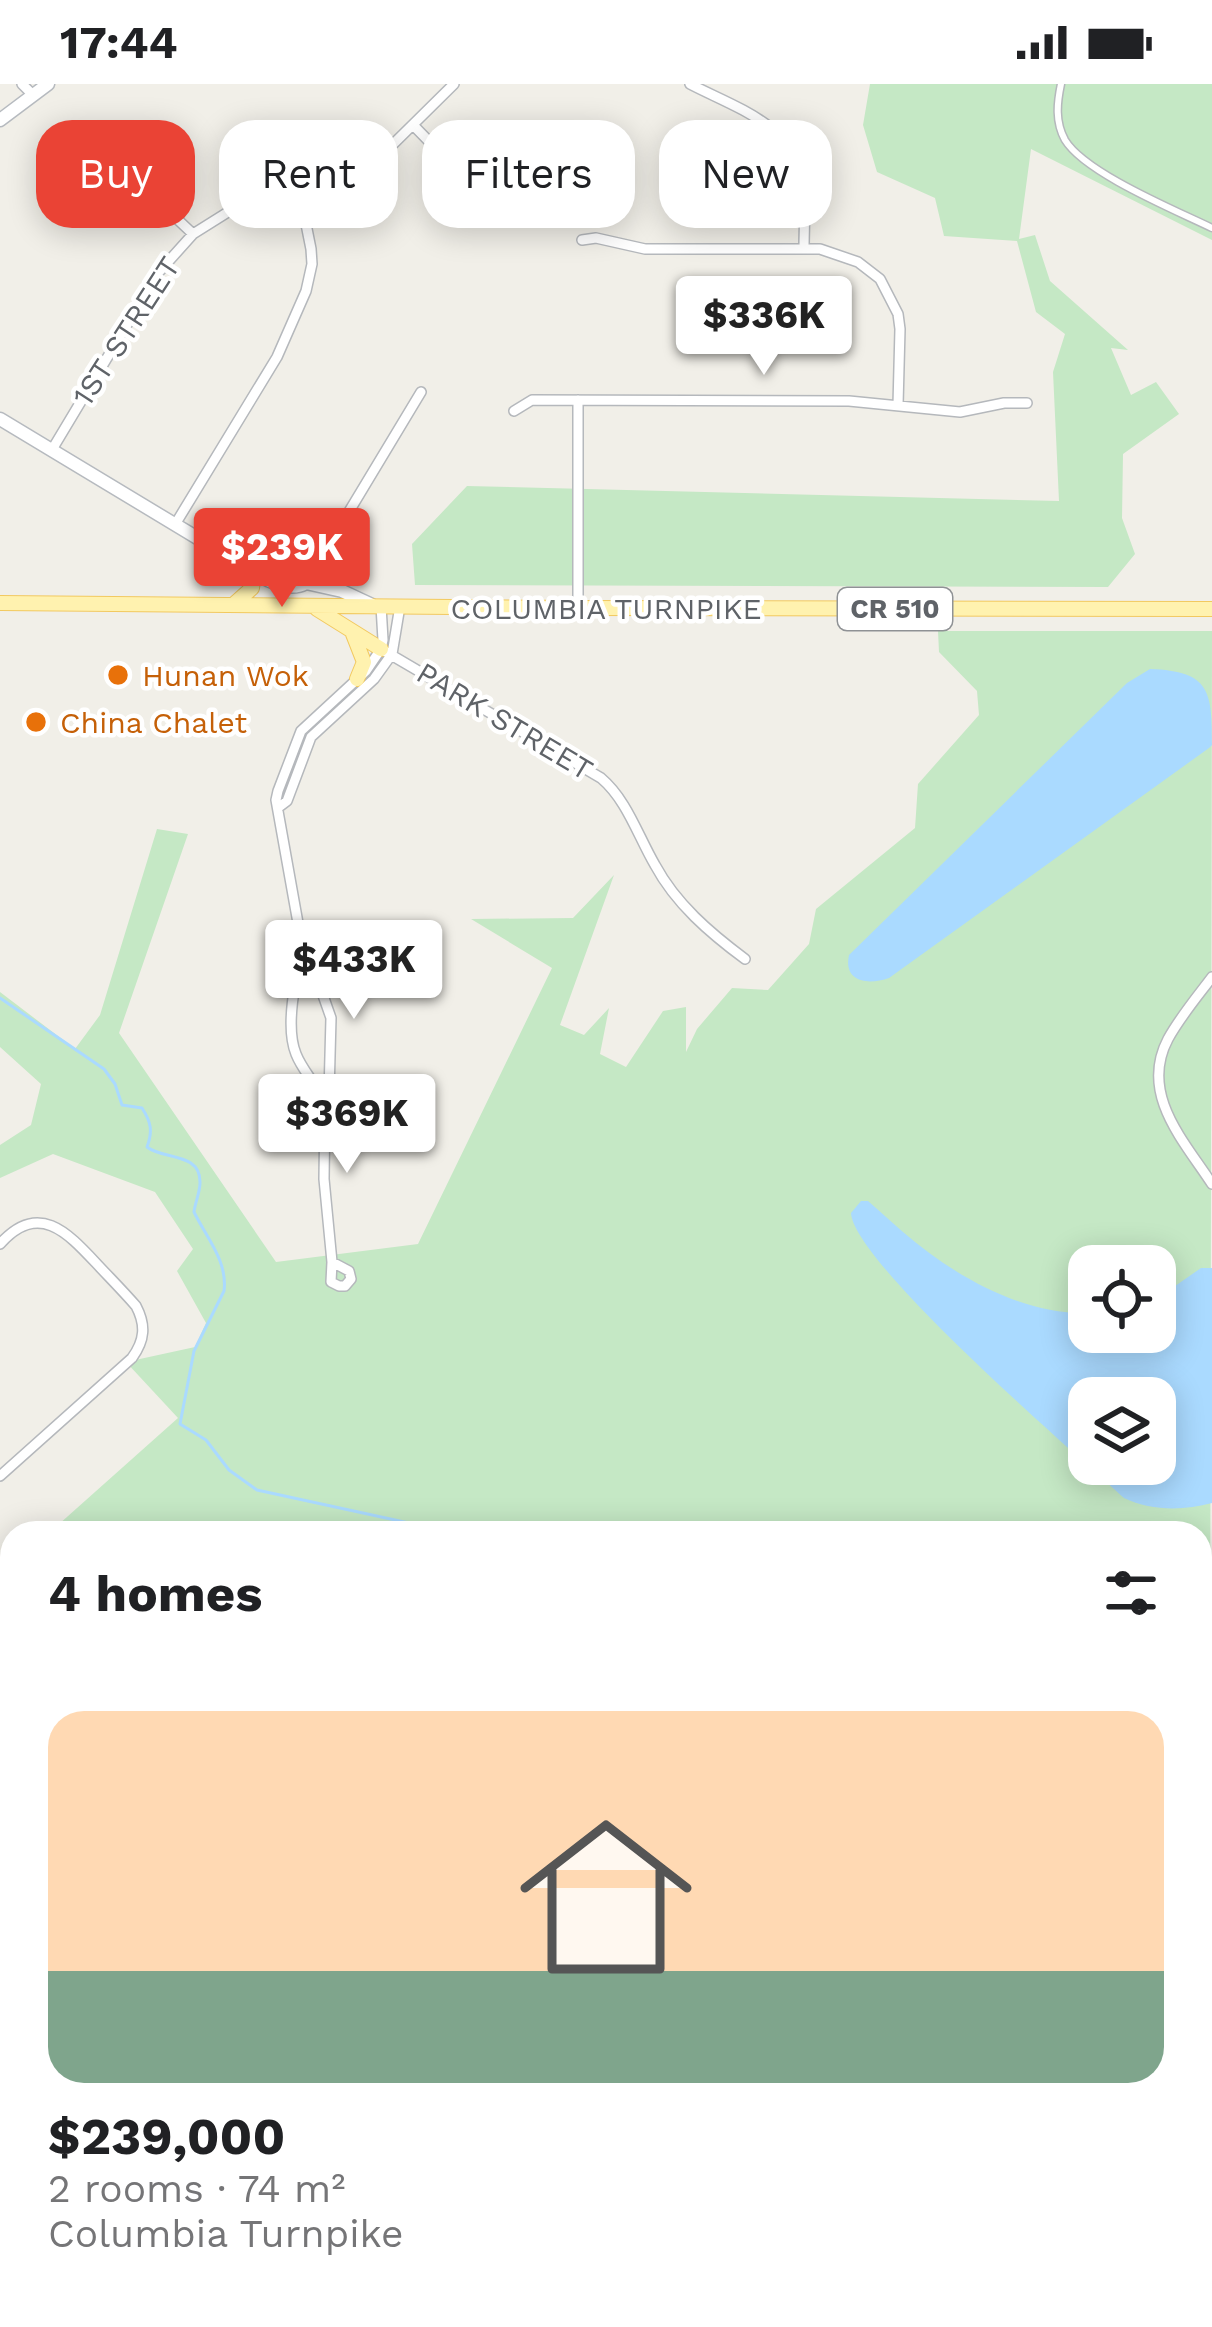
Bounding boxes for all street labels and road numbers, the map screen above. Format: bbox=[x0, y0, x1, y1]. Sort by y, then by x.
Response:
street label: 1ST STREET bbox=[65, 250, 187, 412]
road number: CR 510 bbox=[838, 588, 952, 630]
street label: COLUMBIA TURNPIKE bbox=[450, 591, 762, 626]
street label: PARK STREET bbox=[411, 655, 599, 787]

